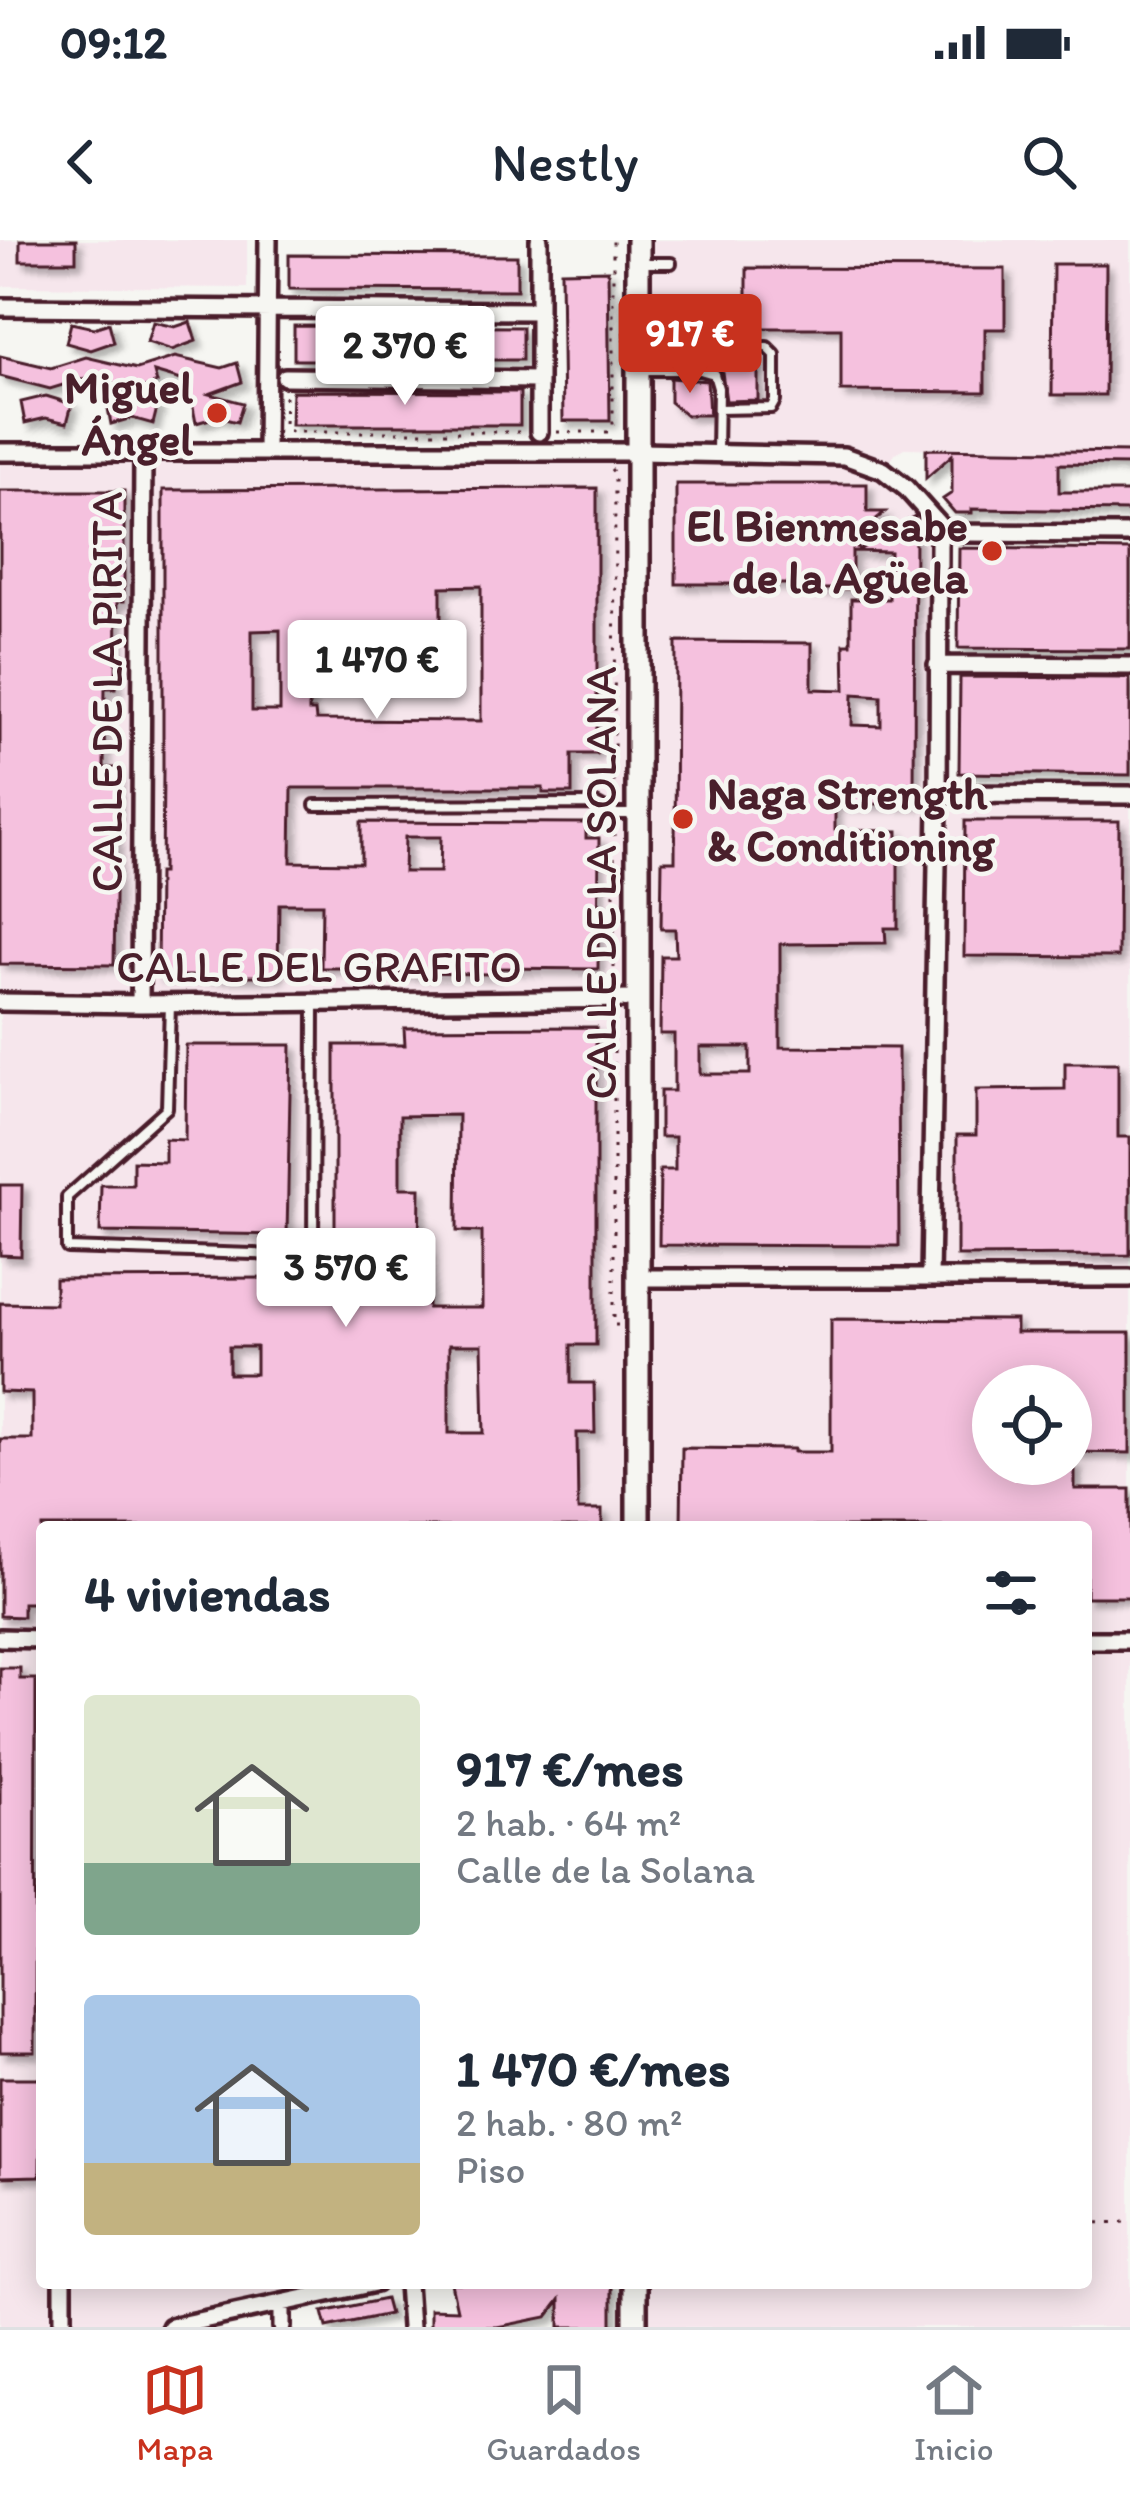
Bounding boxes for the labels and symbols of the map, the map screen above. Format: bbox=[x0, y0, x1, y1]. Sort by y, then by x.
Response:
pin: 917 € bbox=[606, 294, 774, 396]
pin: 2 370 € bbox=[294, 306, 516, 408]
place label: Miguel Ángel bbox=[64, 360, 193, 466]
marker: Miguel Ángel bbox=[204, 400, 230, 426]
street label: CALLE DE LA PIRITA bbox=[79, 491, 133, 893]
place label: El Bienmesabe de la Agüela bbox=[687, 498, 969, 604]
marker: El Bienmesabe de la Agüela bbox=[979, 538, 1005, 564]
pin: 1 470 € bbox=[266, 620, 488, 722]
street label: CALLE DE LA SOLANA bbox=[573, 666, 627, 1100]
place label: Naga Strength & Conditioning bbox=[707, 766, 996, 872]
marker: Naga Strength & Conditioning bbox=[670, 806, 696, 832]
street label: CALLE DEL GRAFITO bbox=[116, 939, 522, 993]
pin: 3 570 € bbox=[235, 1228, 457, 1330]

